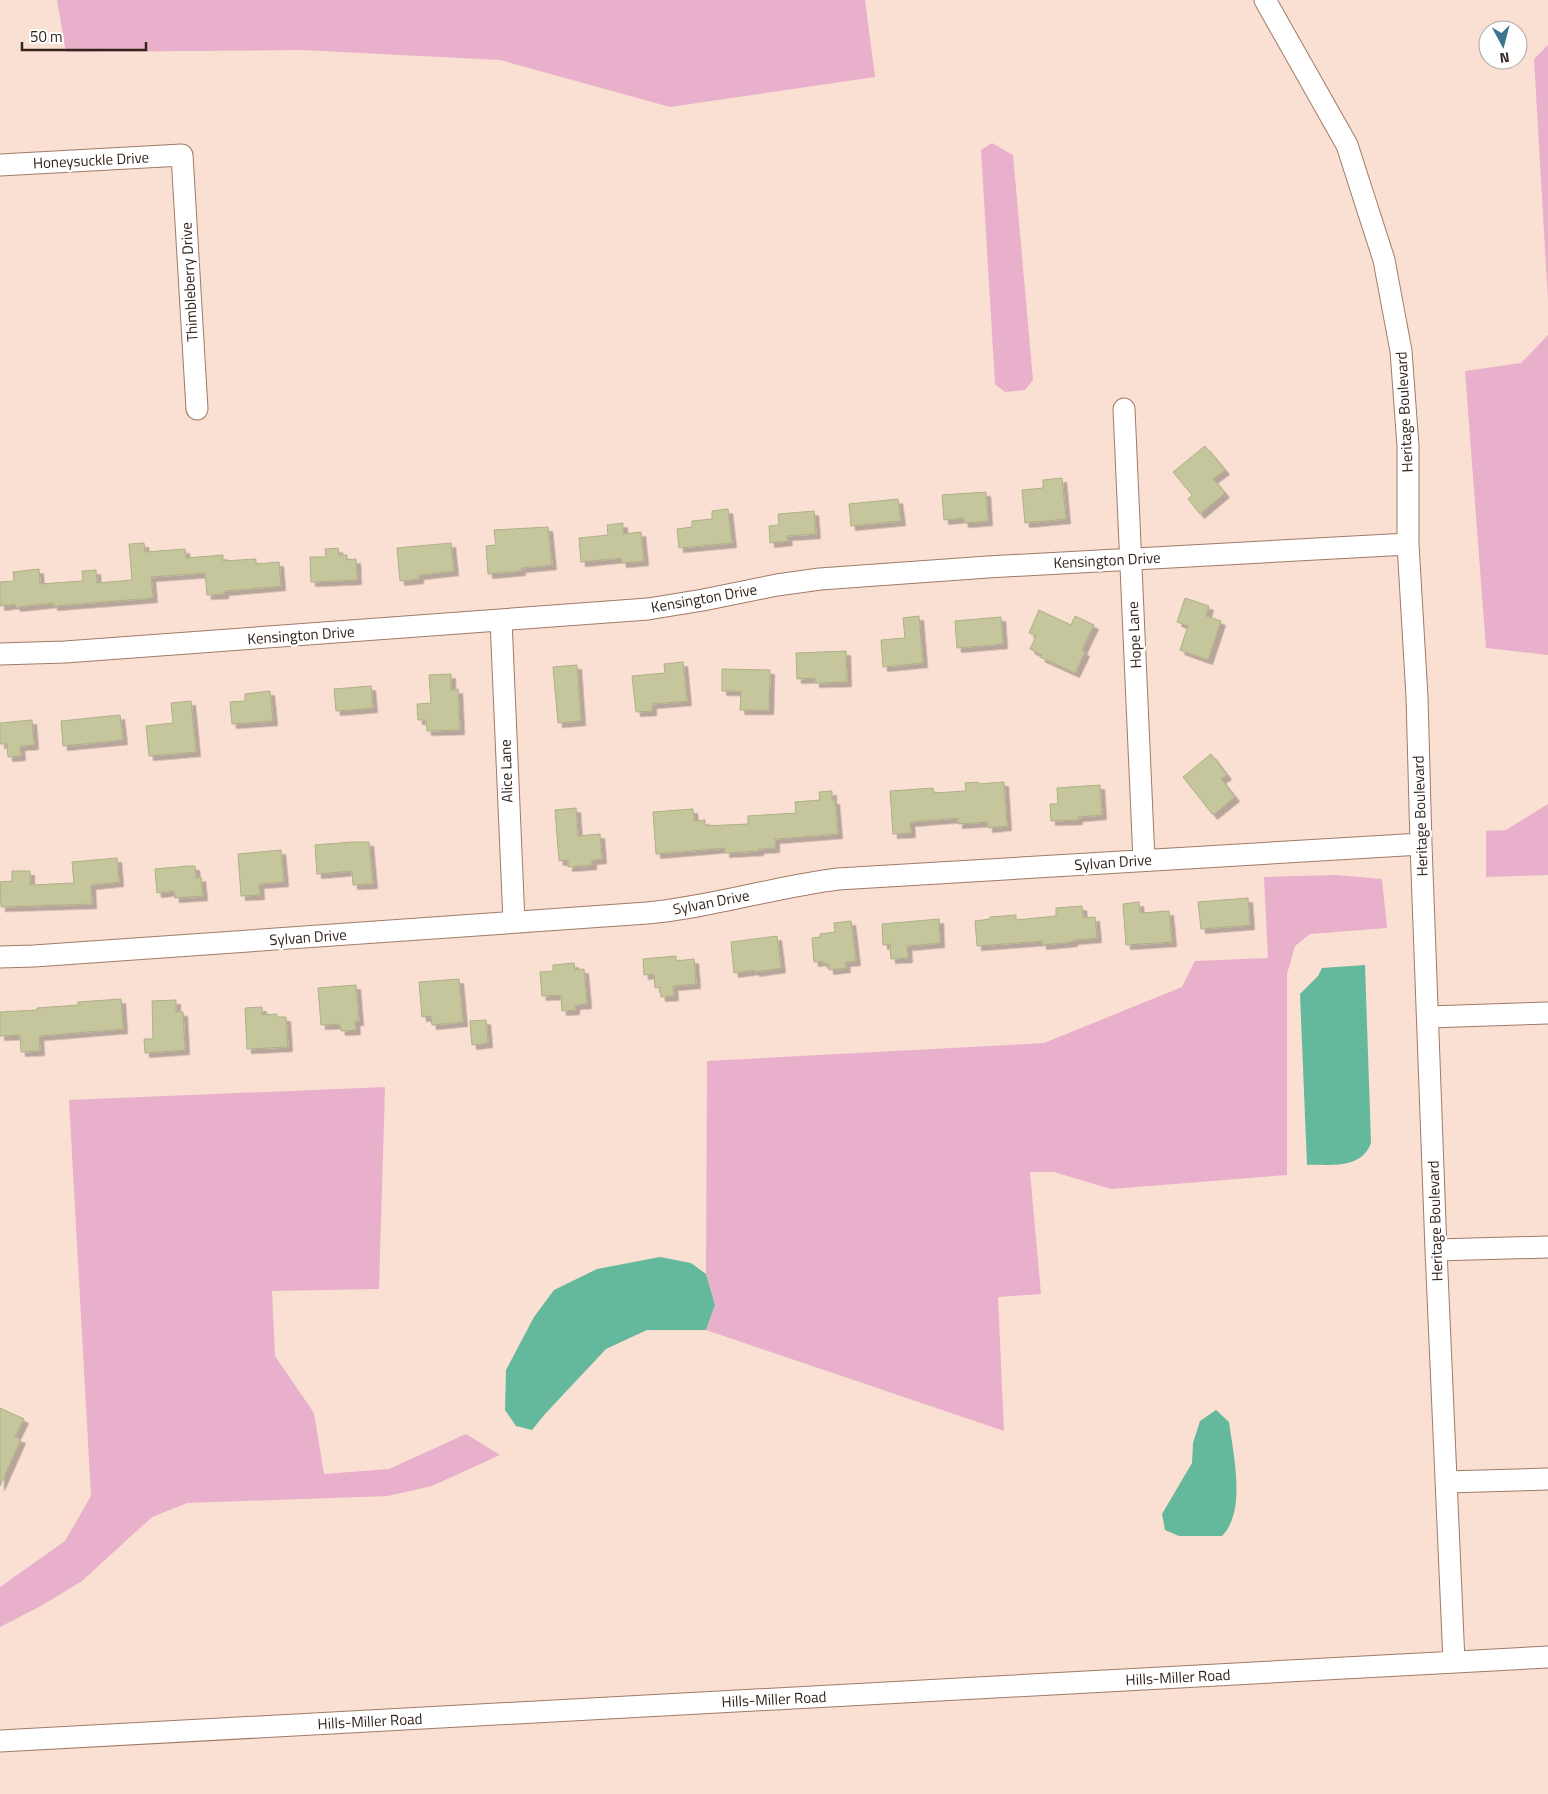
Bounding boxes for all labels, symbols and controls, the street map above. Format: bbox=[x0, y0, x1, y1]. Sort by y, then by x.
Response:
scale bar bbox=[22, 20, 146, 52]
north arrow bbox=[1478, 20, 1528, 70]
text: 50 m bbox=[30, 25, 63, 48]
text: N bbox=[1499, 47, 1511, 69]
street label: Honeysuckle Drive bbox=[32, 145, 150, 175]
street label: Thimbleberry Drive bbox=[174, 222, 204, 342]
street label: Heritage Boulevard bbox=[1389, 351, 1419, 473]
street label: Kensington Drive bbox=[1053, 546, 1161, 574]
street label: Kensington Drive bbox=[649, 577, 759, 619]
street label: Hope Lane bbox=[1121, 601, 1147, 669]
street label: Kensington Drive bbox=[247, 620, 355, 650]
street label: Alice Lane bbox=[493, 739, 519, 803]
street label: Heritage Boulevard bbox=[1406, 755, 1434, 877]
street label: Sylvan Drive bbox=[1074, 848, 1152, 876]
street label: Sylvan Drive bbox=[671, 883, 751, 921]
street label: Sylvan Drive bbox=[269, 923, 347, 951]
street label: Heritage Boulevard bbox=[1421, 1160, 1449, 1282]
street label: Hills-Miller Road bbox=[1125, 1663, 1231, 1691]
street label: Hills-Miller Road bbox=[721, 1685, 827, 1713]
street label: Hills-Miller Road bbox=[317, 1707, 423, 1735]

